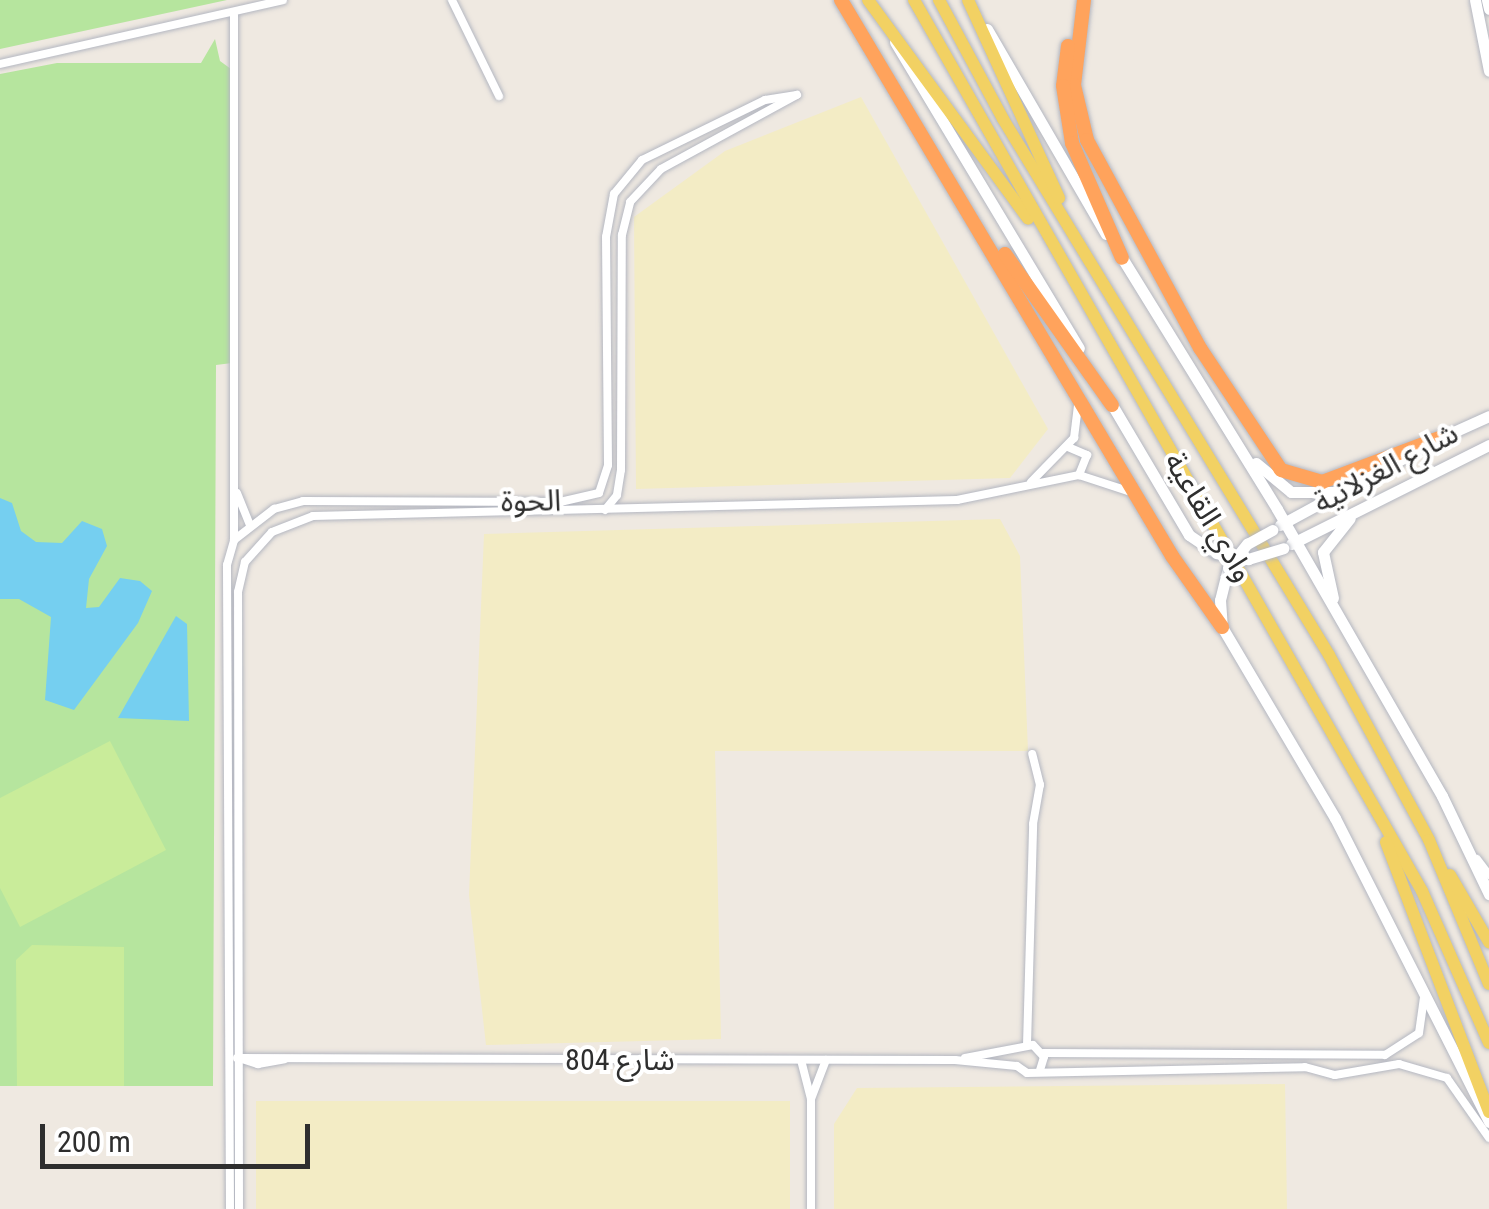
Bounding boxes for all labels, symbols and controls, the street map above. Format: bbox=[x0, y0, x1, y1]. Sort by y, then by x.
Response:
street label: شارع الغزلانية bbox=[1308, 415, 1464, 521]
street label: وادي القاعية bbox=[1157, 446, 1261, 588]
street label: الحوة bbox=[501, 482, 561, 520]
street label: شارع 804 bbox=[565, 1042, 675, 1078]
scale bar bbox=[45, 1104, 315, 1166]
text: 200 m bbox=[57, 1124, 131, 1159]

